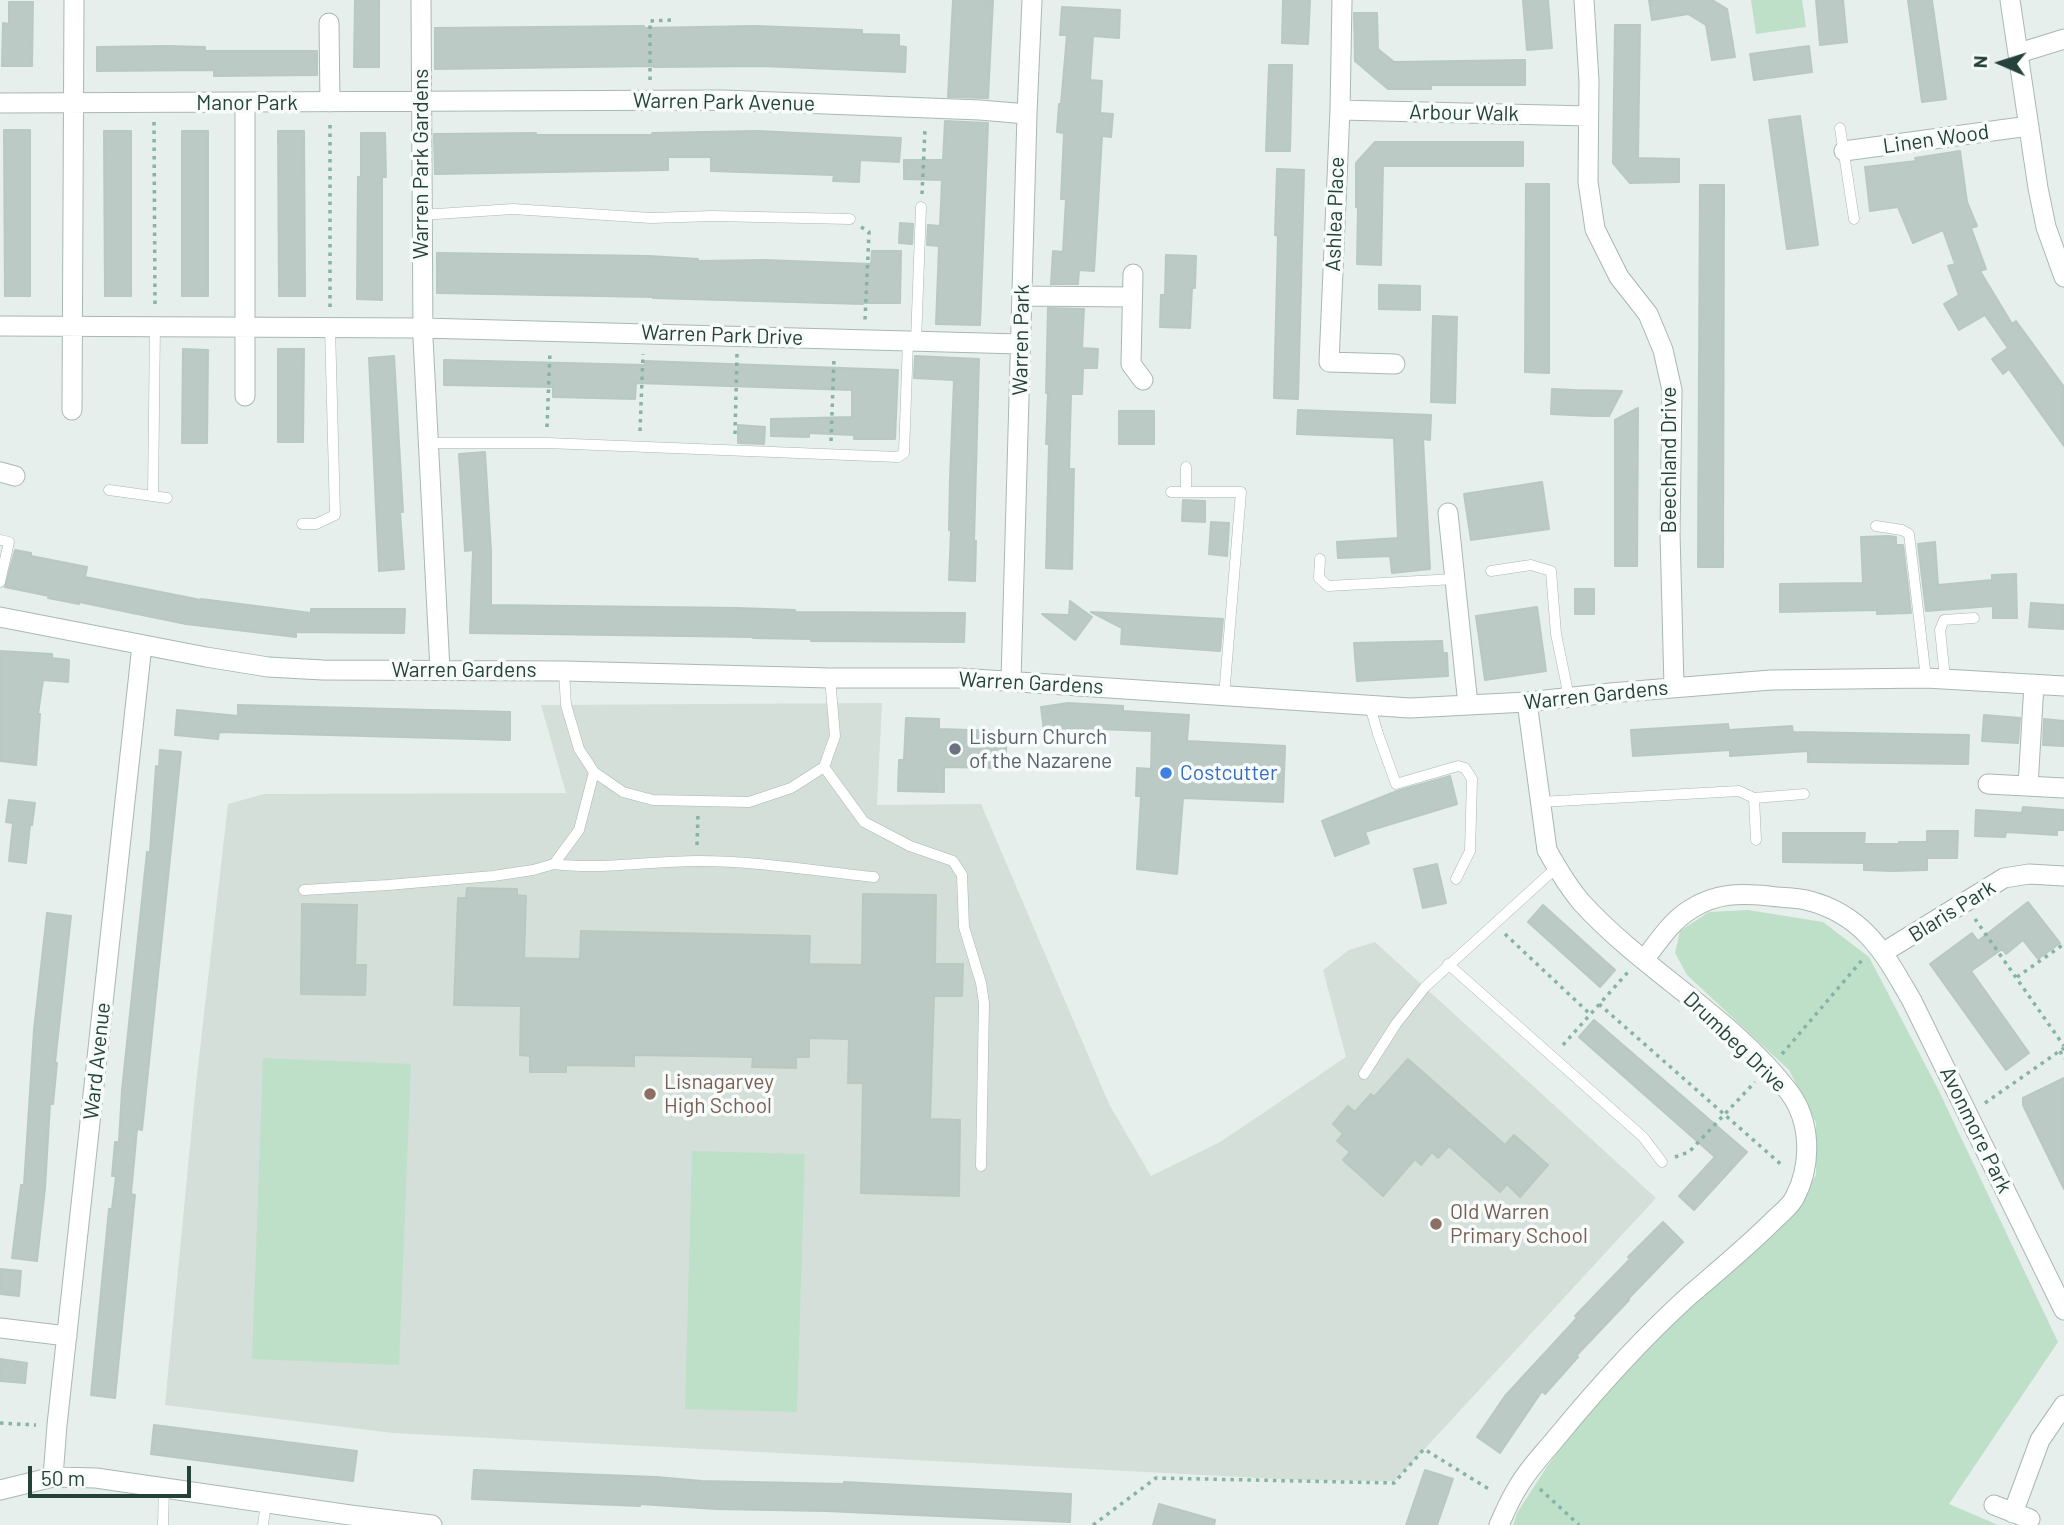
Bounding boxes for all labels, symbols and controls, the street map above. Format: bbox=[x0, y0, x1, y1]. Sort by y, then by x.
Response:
north arrow bbox=[1966, 28, 2036, 98]
text: N bbox=[1968, 55, 1991, 69]
street label: Warren Park Gardens bbox=[408, 69, 434, 259]
street label: Warren Park Avenue bbox=[633, 88, 815, 116]
street label: Manor Park bbox=[196, 90, 298, 116]
street label: Arbour Walk bbox=[1409, 99, 1519, 127]
street label: Linen Wood bbox=[1881, 119, 1991, 159]
street label: Ashlea Place bbox=[1320, 156, 1350, 272]
street label: Warren Park bbox=[1007, 284, 1035, 396]
street label: Warren Park Drive bbox=[640, 320, 804, 350]
street label: Beechland Drive bbox=[1656, 387, 1682, 533]
street label: Warren Gardens bbox=[391, 657, 537, 683]
street label: Warren Gardens bbox=[958, 667, 1104, 699]
street label: Warren Gardens bbox=[1523, 675, 1669, 715]
place label: Lisburn Church of the Nazarene bbox=[969, 724, 1112, 774]
marker: Lisburn Church of the Nazarene bbox=[947, 741, 963, 757]
place label: Costcutter bbox=[1180, 760, 1278, 786]
marker: Costcutter bbox=[1158, 765, 1174, 781]
street label: Blaris Park bbox=[1904, 875, 2000, 947]
street label: Drumbeg Drive bbox=[1678, 986, 1792, 1098]
street label: Ward Avenue bbox=[78, 1001, 116, 1121]
street label: Avonmore Park bbox=[1935, 1063, 2017, 1197]
place label: Lisnagarvey High School bbox=[664, 1069, 774, 1119]
marker: Lisnagarvey High School bbox=[642, 1086, 658, 1102]
place label: Old Warren Primary School bbox=[1450, 1199, 1588, 1249]
marker: Old Warren Primary School bbox=[1428, 1216, 1444, 1232]
scale bar bbox=[32, 1452, 194, 1496]
text: 50 m bbox=[41, 1465, 85, 1490]

